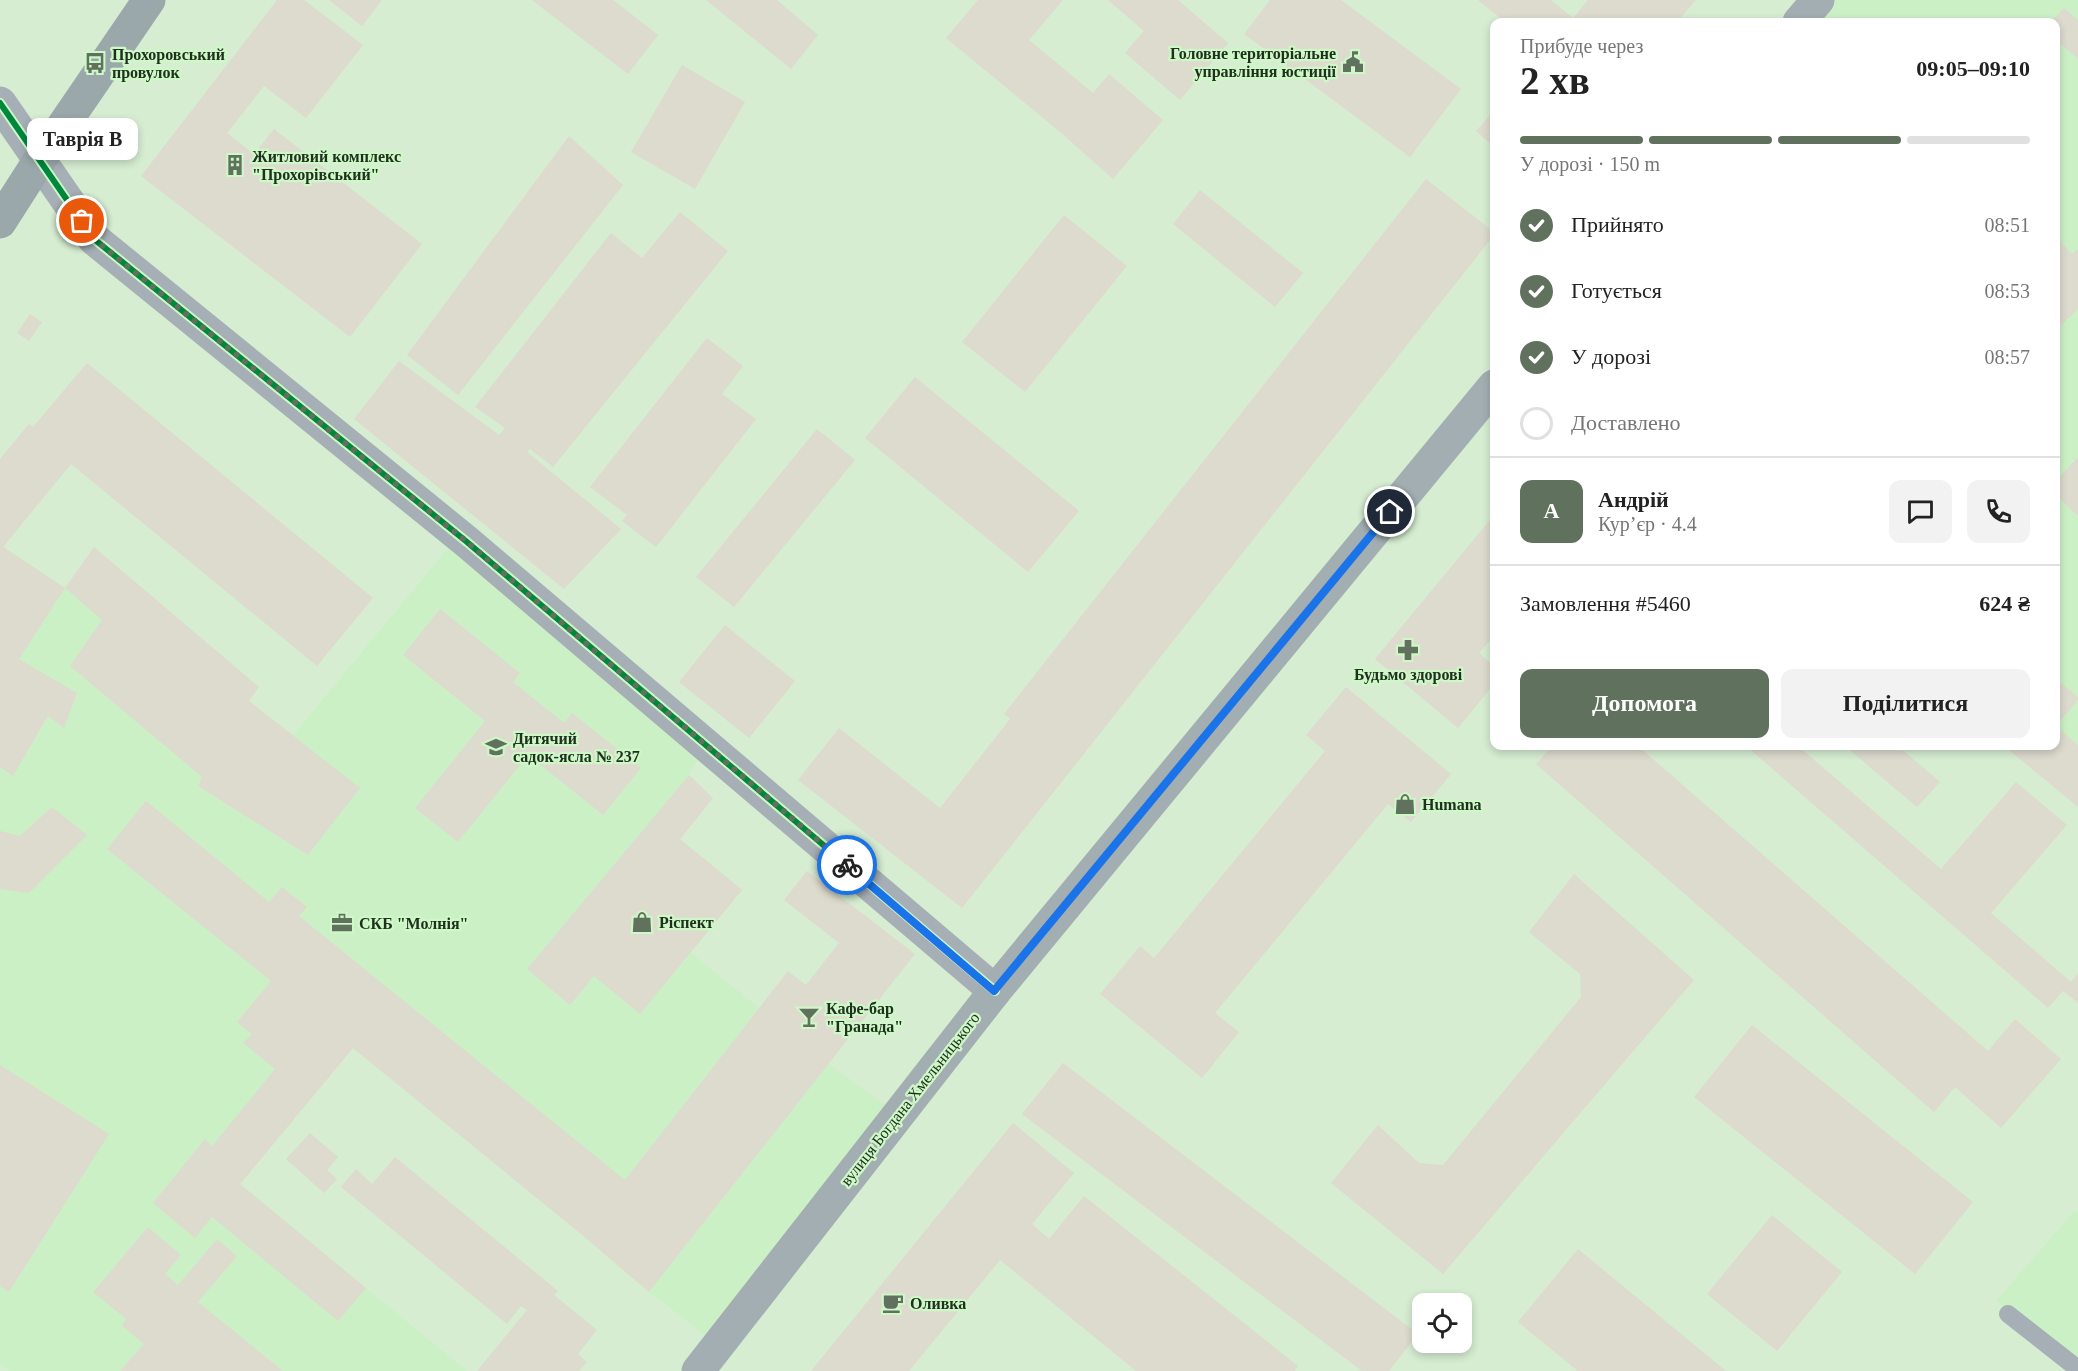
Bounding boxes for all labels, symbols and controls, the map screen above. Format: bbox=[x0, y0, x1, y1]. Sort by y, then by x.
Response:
text: Прибуде через bbox=[1520, 35, 1643, 57]
place label: Головне територіальне управління юстиції bbox=[1170, 45, 1337, 81]
place label: Прохоровський провулок bbox=[112, 46, 225, 82]
public building icon: Головне територіальне управління юстиції bbox=[1341, 50, 1365, 74]
bus stop icon: Прохоровський провулок bbox=[83, 51, 107, 75]
text: 09:05–09:10 bbox=[1916, 56, 2030, 81]
text: 2 хв bbox=[1520, 59, 1590, 102]
callout: Таврія В bbox=[26, 119, 138, 161]
text: Таврія В bbox=[43, 128, 122, 150]
place label: Житловий комплекс "Прохорівський" bbox=[252, 148, 401, 184]
building icon: Житловий комплекс "Прохорівський" bbox=[223, 153, 247, 177]
text: У дорозі · 150 m bbox=[1520, 153, 1660, 175]
pin bbox=[56, 195, 107, 246]
icon: bag bbox=[65, 204, 98, 237]
icon: check bbox=[1520, 209, 1553, 242]
text: Прийнято bbox=[1571, 212, 1664, 237]
text: 08:51 bbox=[1984, 214, 2030, 236]
icon: check bbox=[1520, 275, 1553, 308]
text: Готується bbox=[1571, 278, 1662, 303]
text: 08:53 bbox=[1984, 280, 2030, 302]
icon: check bbox=[1520, 341, 1553, 374]
text: У дорозі bbox=[1571, 344, 1651, 369]
text: 08:57 bbox=[1984, 346, 2030, 368]
text: Доставлено bbox=[1571, 410, 1681, 435]
button: chat bbox=[1889, 480, 1952, 543]
button: phone bbox=[1967, 480, 2030, 543]
pin bbox=[1364, 486, 1415, 537]
text: Андрій bbox=[1598, 487, 1669, 512]
icon: home bbox=[1373, 495, 1406, 528]
text: А bbox=[1544, 498, 1559, 523]
text: Кур’єр · 4.4 bbox=[1598, 513, 1697, 535]
text: Замовлення #5460 bbox=[1520, 591, 1691, 616]
text: 624 ₴ bbox=[1979, 591, 2030, 616]
pharmacy icon: Будьмо здорові bbox=[1396, 638, 1420, 662]
place label: Будьмо здорові bbox=[1354, 666, 1463, 684]
button: Допомога bbox=[1520, 669, 1769, 738]
button: Поділитися bbox=[1781, 669, 2030, 738]
place label: Дитячий садок-ясла № 237 bbox=[513, 730, 640, 765]
school or university icon: Дитячий садок-ясла № 237 bbox=[484, 735, 508, 759]
shop icon: Humana bbox=[1393, 792, 1417, 816]
place label: Humana bbox=[1422, 796, 1482, 813]
courier bbox=[817, 835, 877, 895]
icon: bike bbox=[831, 849, 864, 882]
shop icon: Ріспект bbox=[630, 910, 654, 934]
office icon: СКБ "Молнія" bbox=[330, 911, 354, 935]
place label: Ріспект bbox=[659, 914, 714, 931]
place label: СКБ "Молнія" bbox=[359, 915, 468, 932]
place label: Кафе-бар "Гранада" bbox=[826, 1000, 903, 1036]
bar icon: Кафе-бар "Гранада" bbox=[797, 1005, 821, 1029]
street label: вулиця Богдана Хмельницького bbox=[837, 1009, 984, 1189]
cafe icon: Оливка bbox=[881, 1291, 905, 1315]
map controls bbox=[1412, 1293, 1472, 1353]
button: locate bbox=[1412, 1293, 1472, 1353]
place label: Оливка bbox=[910, 1295, 966, 1312]

